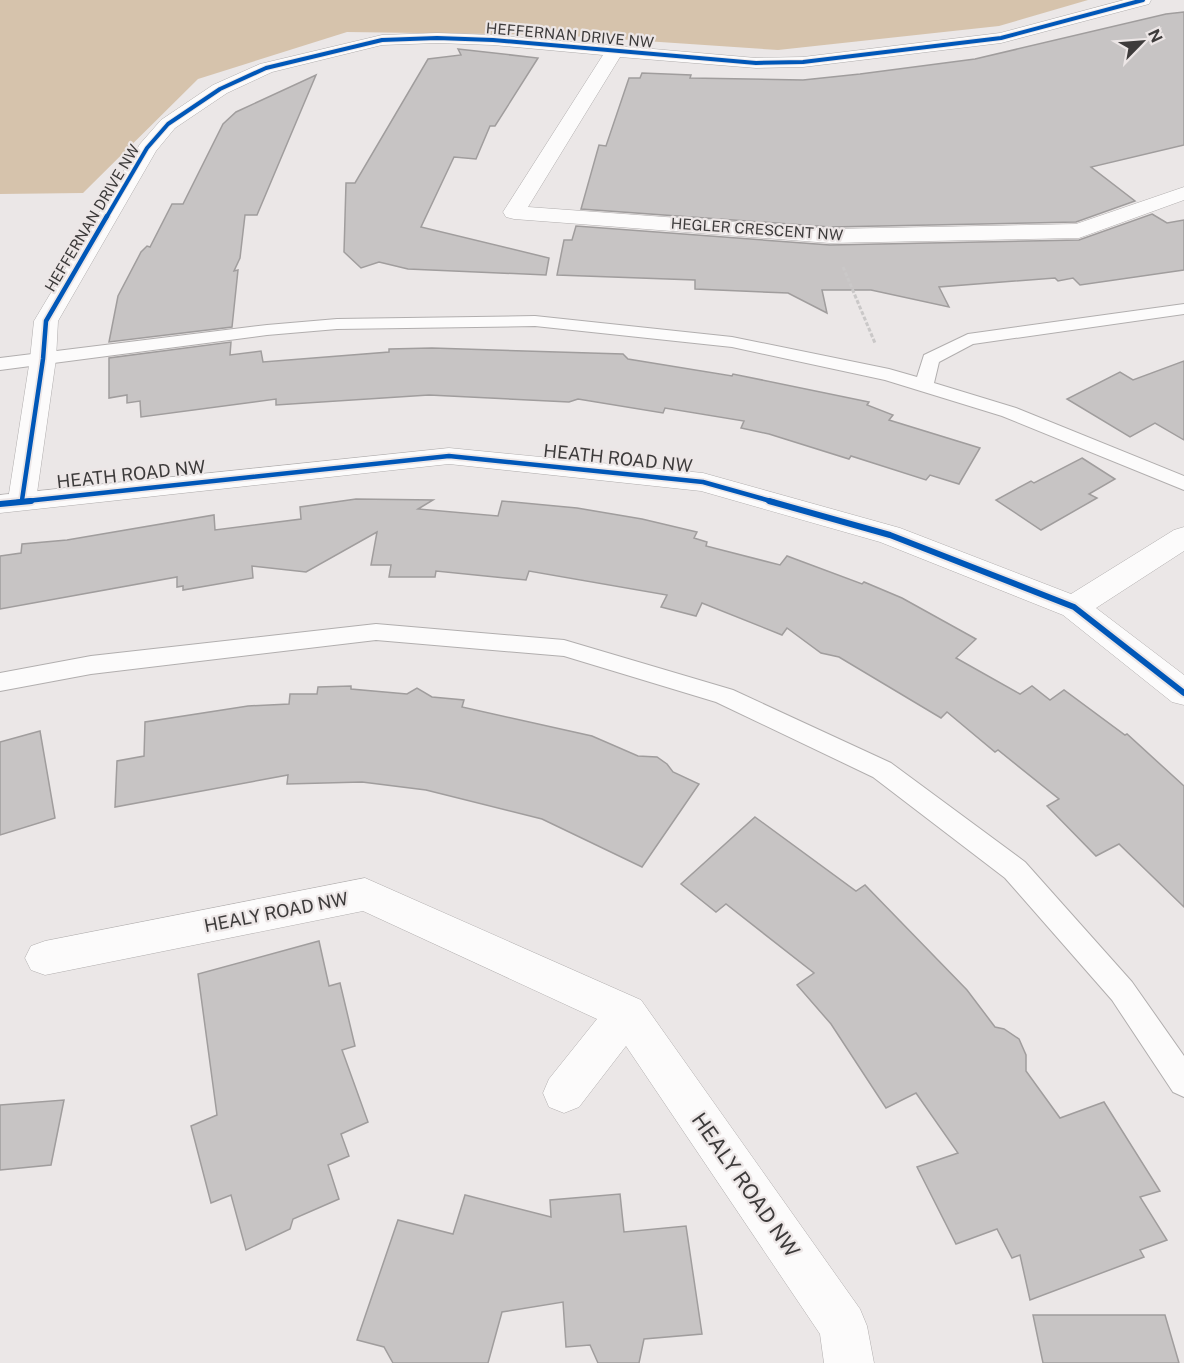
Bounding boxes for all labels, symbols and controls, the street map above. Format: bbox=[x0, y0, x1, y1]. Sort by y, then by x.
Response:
north arrow bbox=[1112, 12, 1172, 72]
street label: HEFFERNAN DRIVE NW bbox=[485, 19, 655, 51]
text: N bbox=[1144, 26, 1166, 46]
street label: HEFFERNAN DRIVE NW bbox=[41, 141, 143, 295]
street label: HEGLER CRESCENT NW bbox=[670, 215, 844, 243]
street label: HEATH ROAD NW bbox=[542, 440, 694, 476]
street label: HEATH ROAD NW bbox=[55, 456, 207, 492]
street label: HEALY ROAD NW bbox=[202, 888, 350, 936]
street label: HEALY ROAD NW bbox=[687, 1108, 805, 1262]

